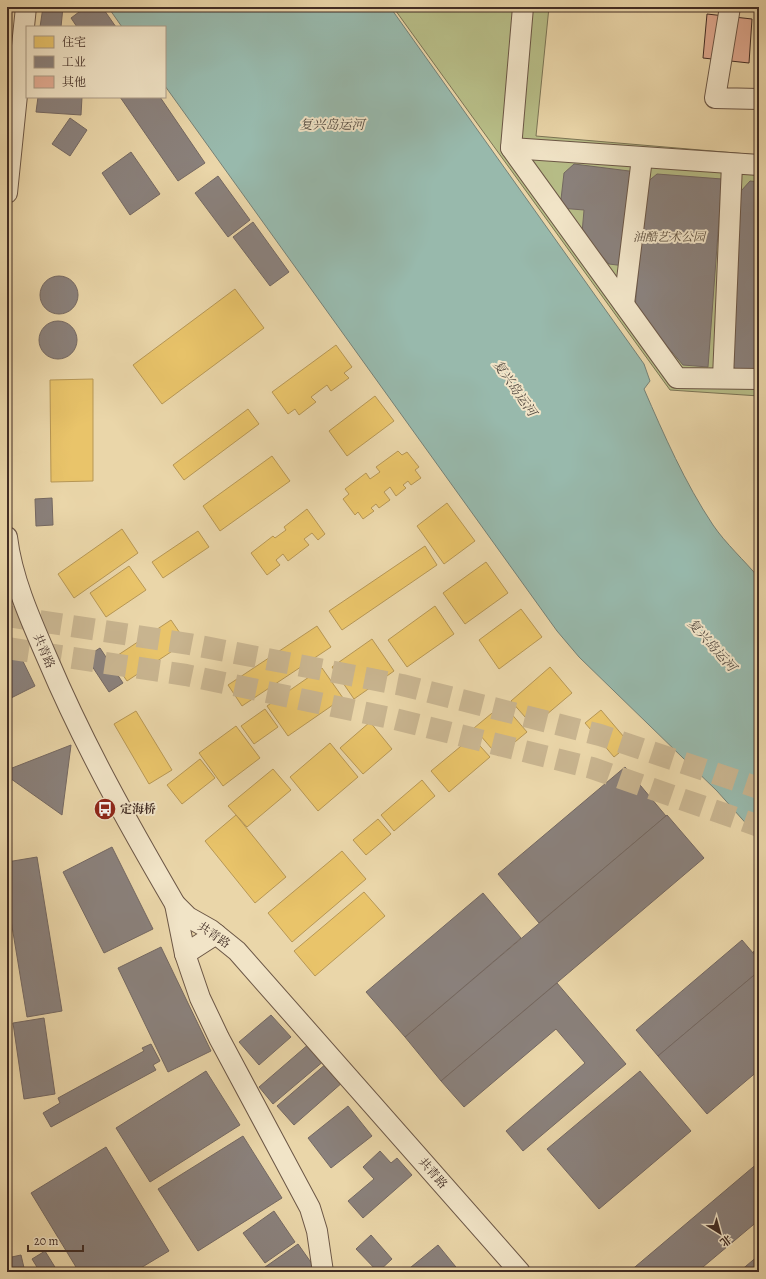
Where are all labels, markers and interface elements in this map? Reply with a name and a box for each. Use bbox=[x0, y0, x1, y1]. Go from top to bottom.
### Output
legend bbox=[26, 26, 166, 98]
text: 住宅 bbox=[62, 34, 86, 50]
text: 工业 bbox=[62, 54, 86, 70]
text: 其他 bbox=[62, 74, 86, 90]
water label: 复兴岛运河 bbox=[299, 116, 366, 133]
park label: 油酷艺术公园 bbox=[633, 229, 707, 245]
water label: 复兴岛运河 bbox=[489, 356, 542, 421]
water label: 复兴岛运河 bbox=[684, 615, 741, 676]
street label: 共青路 bbox=[30, 631, 58, 671]
bus stop icon: 定海桥 bbox=[92, 796, 118, 822]
place label: 定海桥 bbox=[120, 801, 156, 817]
street label: 共青路 bbox=[195, 918, 233, 952]
street label: 共青路 bbox=[415, 1154, 451, 1192]
north arrow bbox=[700, 1213, 740, 1253]
scale bar bbox=[28, 1227, 83, 1253]
text: 北 bbox=[717, 1231, 735, 1250]
text: 20 m bbox=[34, 1233, 58, 1249]

